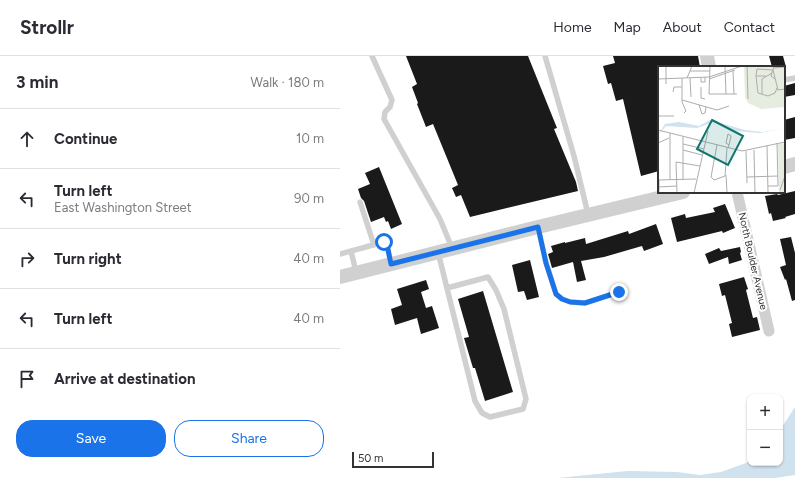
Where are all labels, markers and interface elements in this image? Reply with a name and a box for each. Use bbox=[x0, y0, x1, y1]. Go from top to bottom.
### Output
text: Strollr bbox=[20, 16, 74, 39]
text: Home bbox=[553, 19, 592, 36]
text: Map bbox=[614, 19, 641, 36]
text: About bbox=[663, 19, 702, 36]
text: Contact bbox=[724, 19, 775, 36]
inset map bbox=[658, 66, 785, 193]
text: 3 min bbox=[16, 72, 58, 92]
text: Walk · 180 m bbox=[251, 75, 324, 90]
icon: ahead bbox=[16, 128, 38, 150]
text: Continue bbox=[54, 130, 117, 148]
text: 10 m bbox=[296, 131, 324, 146]
text: Turn left bbox=[54, 182, 112, 200]
icon: left bbox=[16, 188, 38, 210]
text: 90 m bbox=[294, 191, 324, 206]
text: East Washington Street bbox=[54, 200, 192, 215]
street label: North Boulder Avenue bbox=[735, 211, 771, 311]
route start bbox=[375, 233, 393, 251]
icon: right bbox=[16, 248, 38, 270]
text: Turn right bbox=[54, 250, 122, 268]
text: 40 m bbox=[293, 251, 324, 266]
route end bbox=[610, 283, 628, 301]
icon: left bbox=[16, 308, 38, 330]
text: Turn left bbox=[54, 310, 112, 328]
text: 40 m bbox=[293, 311, 324, 326]
icon: arrive bbox=[16, 368, 38, 390]
text: Arrive at destination bbox=[54, 370, 195, 388]
map controls bbox=[747, 394, 783, 466]
button: + bbox=[747, 394, 783, 430]
button: Save bbox=[16, 420, 166, 457]
button: Share bbox=[174, 420, 324, 457]
button: − bbox=[747, 430, 783, 466]
scale bar bbox=[352, 450, 434, 469]
text: 50 m bbox=[358, 452, 383, 465]

